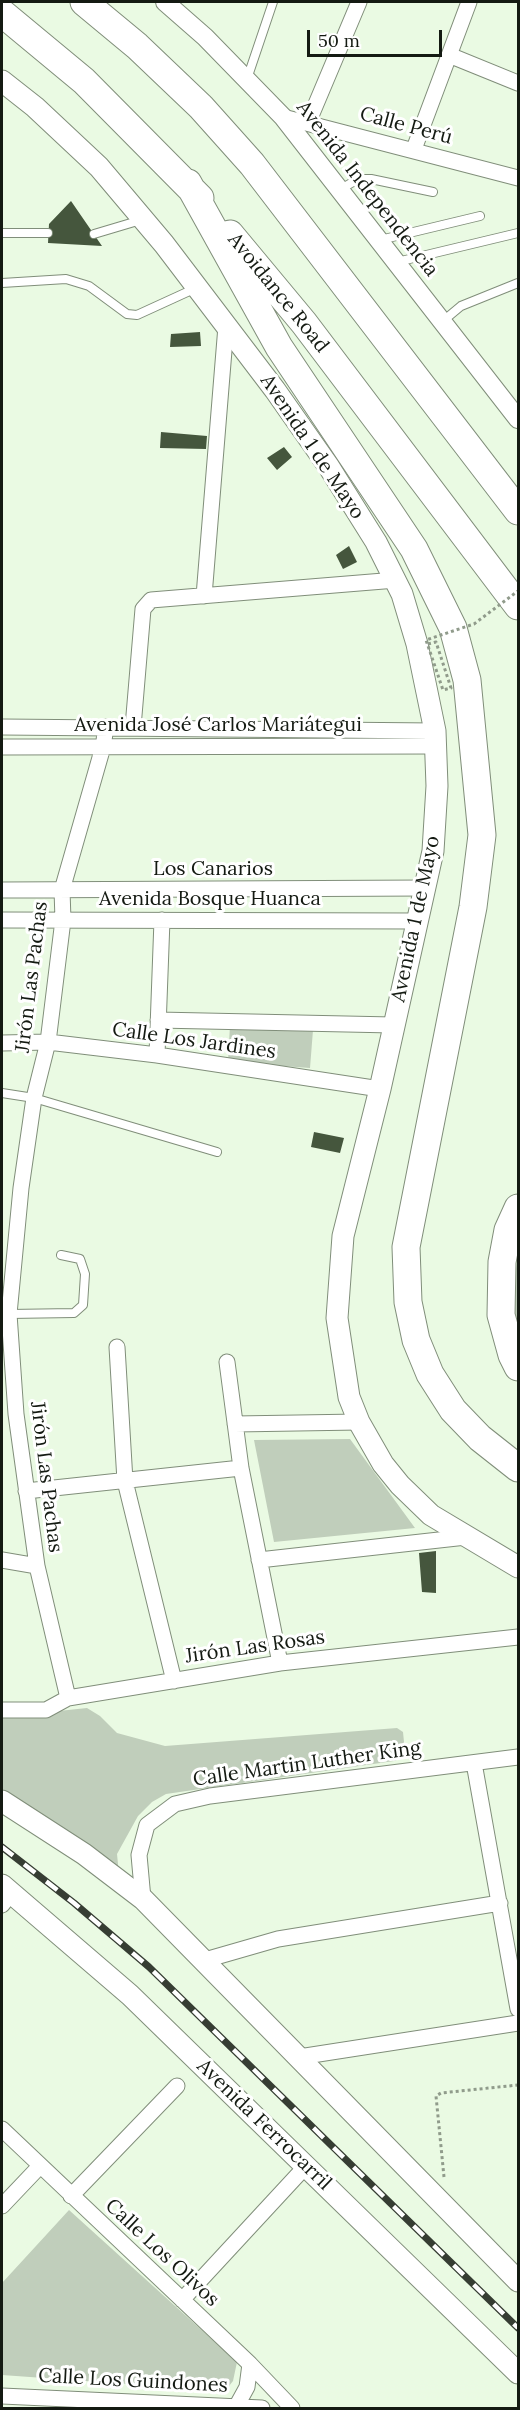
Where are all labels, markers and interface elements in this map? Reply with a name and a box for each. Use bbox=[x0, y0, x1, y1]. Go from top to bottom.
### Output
scale bar bbox=[310, 18, 445, 56]
text: 50 m bbox=[318, 29, 360, 52]
street label: Avenida Independencia bbox=[291, 96, 443, 282]
street label: Calle Perú bbox=[357, 102, 455, 150]
street label: Avoidance Road bbox=[222, 228, 334, 358]
street label: Avenida 1 de Mayo bbox=[255, 370, 369, 524]
street label: Avenida José Carlos Mariátegui bbox=[74, 713, 362, 737]
street label: Avenida 1 de Mayo bbox=[387, 834, 445, 1004]
street label: Los Canarios bbox=[153, 857, 273, 881]
street label: Avenida Bosque Huanca bbox=[99, 887, 321, 911]
street label: Jirón Las Pachas bbox=[11, 900, 53, 1054]
street label: Calle Los Jardines bbox=[111, 1018, 277, 1064]
street label: Jirón Las Pachas bbox=[25, 1400, 67, 1554]
street label: Jirón Las Rosas bbox=[184, 1625, 326, 1669]
street label: Calle Martin Luther King bbox=[191, 1736, 423, 1792]
street label: Avenida Ferrocarril bbox=[192, 2055, 336, 2195]
street label: Calle Los Olivos bbox=[100, 2194, 224, 2312]
street label: Calle Los Guindones bbox=[38, 2364, 228, 2398]

